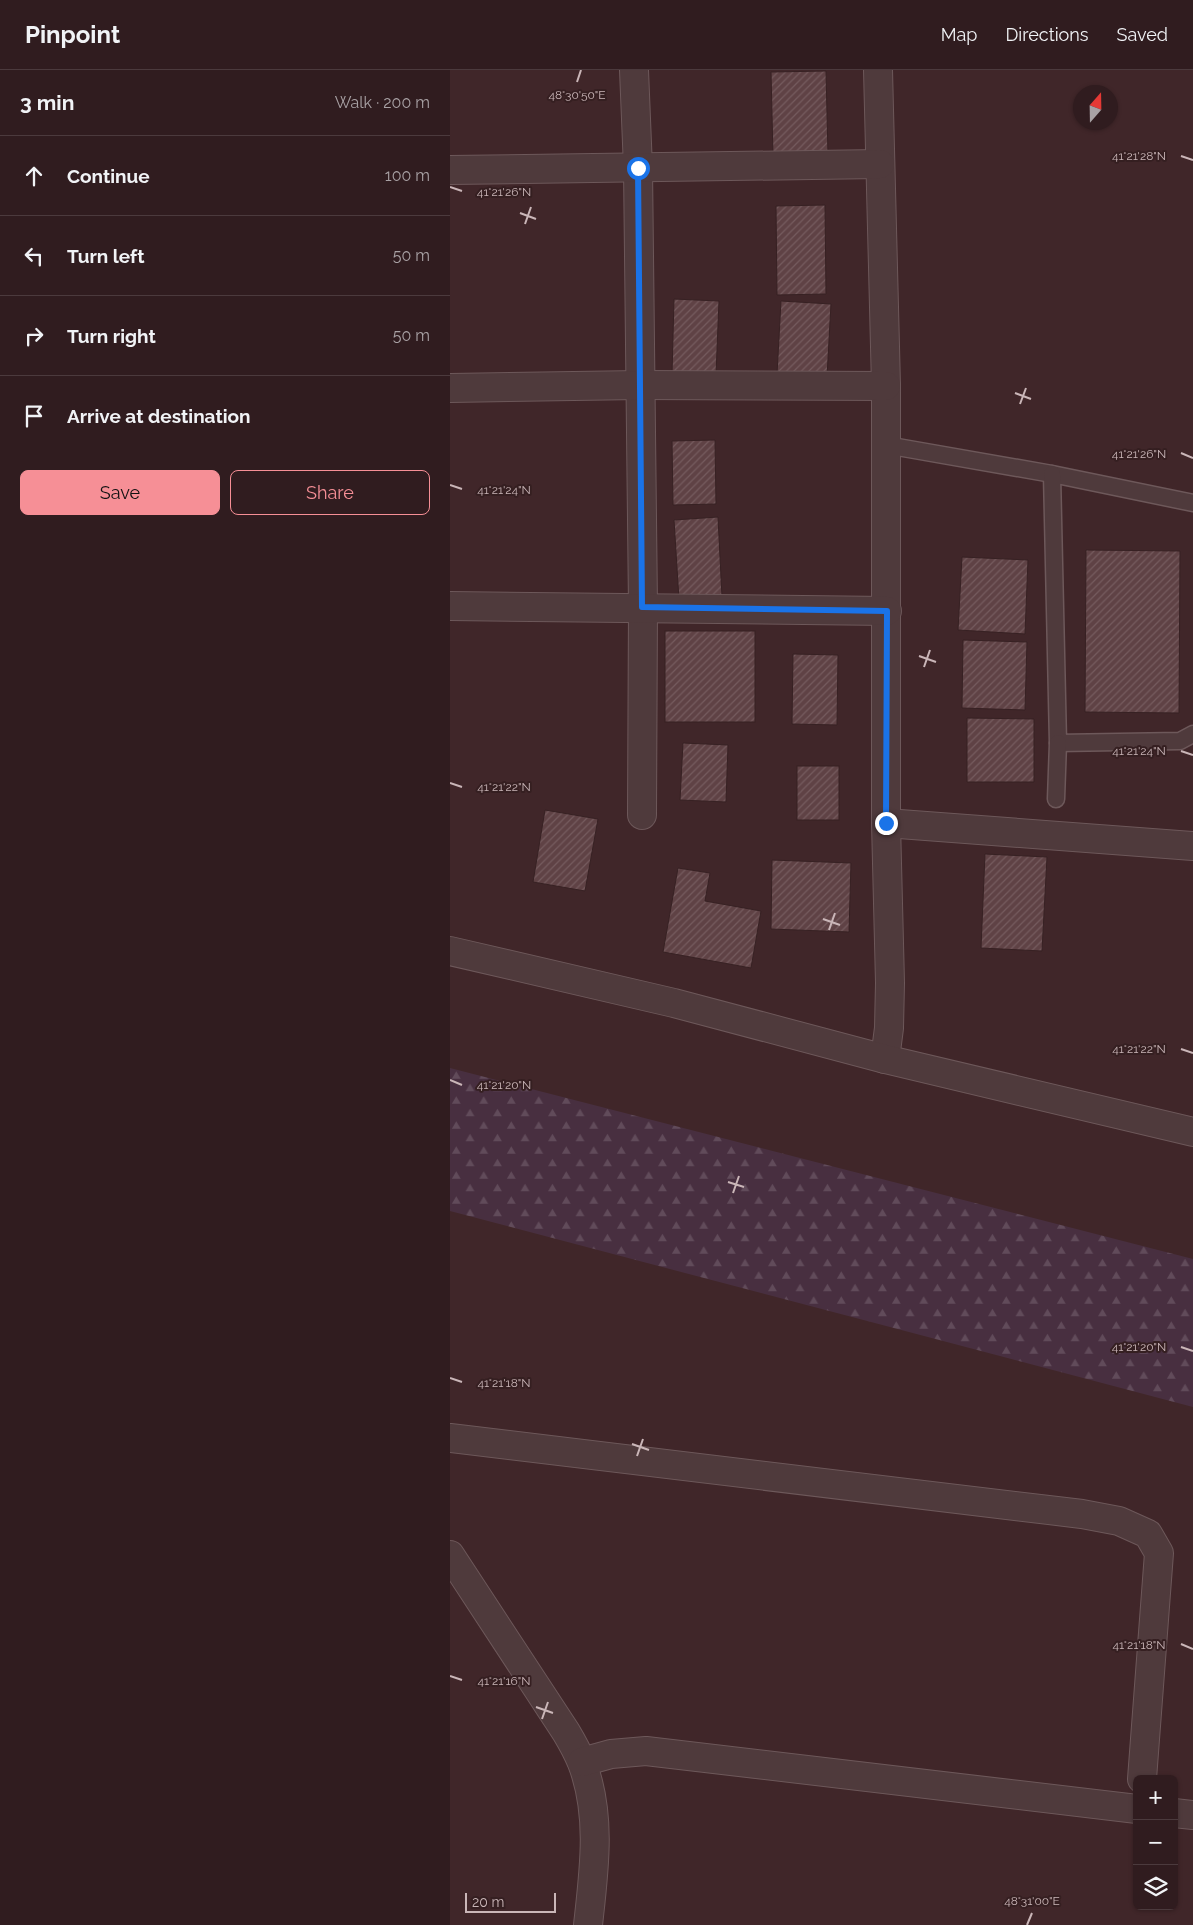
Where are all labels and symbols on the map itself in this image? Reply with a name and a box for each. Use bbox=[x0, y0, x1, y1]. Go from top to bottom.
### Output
north arrow bbox=[1073, 85, 1118, 130]
text: 48°30'50"E bbox=[548, 88, 606, 102]
text: 41°21'28"N bbox=[1112, 149, 1166, 163]
route start bbox=[627, 157, 650, 180]
text: 41°21'26"N bbox=[477, 185, 531, 199]
text: 41°21'26"N bbox=[1112, 447, 1166, 461]
text: 41°21'24"N bbox=[477, 483, 531, 497]
text: 41°21'24"N bbox=[1112, 744, 1166, 758]
text: 41°21'22"N bbox=[477, 780, 531, 794]
route end bbox=[875, 812, 898, 835]
text: 41°21'22"N bbox=[1112, 1042, 1166, 1056]
text: 41°21'20"N bbox=[477, 1078, 531, 1092]
text: 41°21'20"N bbox=[1112, 1340, 1166, 1354]
text: 41°21'18"N bbox=[477, 1376, 531, 1390]
text: 41°21'18"N bbox=[1112, 1638, 1166, 1652]
text: 41°21'16"N bbox=[477, 1674, 531, 1688]
scale bar bbox=[465, 1890, 556, 1913]
text: 48°31'00"E bbox=[1004, 1894, 1060, 1908]

